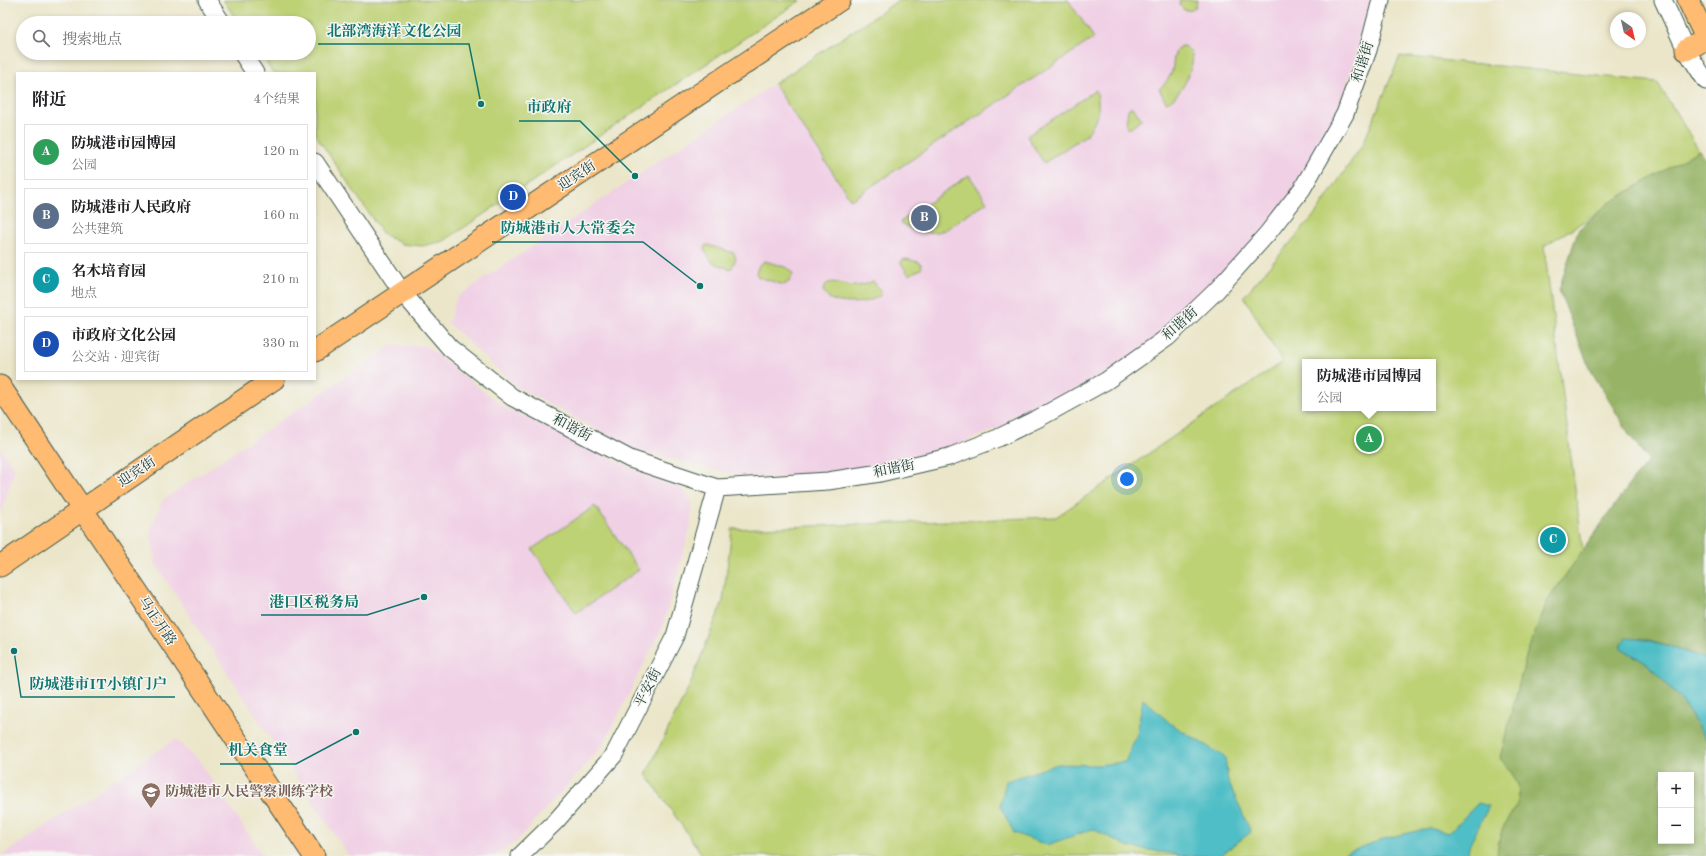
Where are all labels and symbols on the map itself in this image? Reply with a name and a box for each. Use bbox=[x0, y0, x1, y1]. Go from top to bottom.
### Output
north arrow bbox=[1610, 12, 1646, 48]
callout: 北部湾海洋文化公园 bbox=[318, 17, 469, 44]
text: 北部湾海洋文化公园 bbox=[326, 22, 462, 40]
street label: 和谐街 bbox=[1349, 40, 1376, 84]
callout: 市政府 bbox=[519, 94, 580, 121]
text: 市政府 bbox=[526, 98, 572, 116]
street label: 迎宾街 bbox=[555, 158, 598, 194]
pin: D bbox=[500, 182, 526, 212]
pin: B bbox=[911, 203, 937, 233]
callout: 防城港市人大常委会 bbox=[492, 215, 643, 242]
text: 防城港市人大常委会 bbox=[500, 219, 636, 237]
street label: 和谐街 bbox=[1159, 304, 1200, 343]
street label: 和谐街 bbox=[550, 411, 594, 444]
pin: A bbox=[1356, 424, 1382, 454]
street label: 迎宾街 bbox=[115, 454, 158, 490]
street label: 和谐街 bbox=[872, 457, 916, 480]
your location bbox=[1117, 469, 1137, 489]
pin: C bbox=[1540, 525, 1566, 555]
callout: 港口区税务局 bbox=[261, 588, 367, 615]
street label: 马正开路 bbox=[136, 593, 179, 648]
text: 港口区税务局 bbox=[269, 594, 359, 611]
street label: 平安街 bbox=[631, 666, 664, 710]
callout: 防城港市IT小镇门户 bbox=[21, 670, 175, 697]
text: 防城港市IT小镇门户 bbox=[29, 675, 167, 693]
callout: 机关食堂 bbox=[220, 737, 296, 764]
text: 机关食堂 bbox=[228, 742, 288, 759]
school or university icon: 防城港市人民警察训练学校 bbox=[140, 781, 162, 809]
place label: 防城港市人民警察训练学校 bbox=[165, 783, 333, 799]

